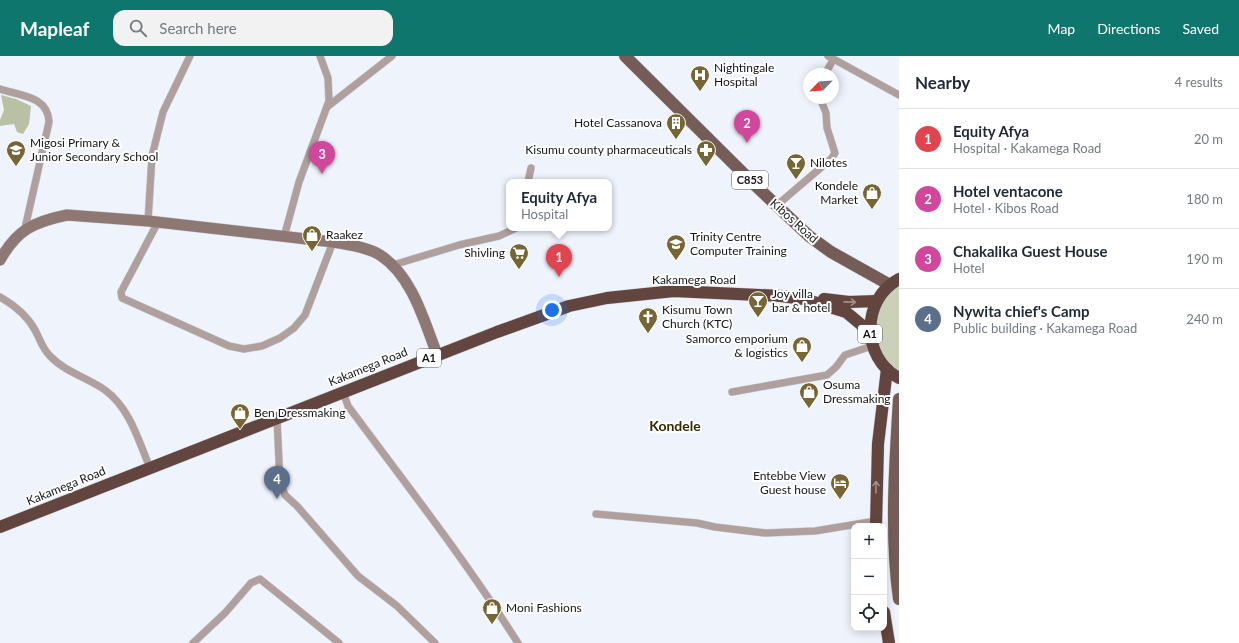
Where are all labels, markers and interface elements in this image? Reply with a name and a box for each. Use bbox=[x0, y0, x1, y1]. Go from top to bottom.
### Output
search box bbox=[113, 10, 393, 46]
text: Mapleaf bbox=[20, 17, 89, 40]
icon: search bbox=[127, 17, 149, 39]
text: Search here bbox=[159, 19, 237, 37]
text: Map bbox=[1048, 20, 1075, 37]
text: Directions bbox=[1097, 20, 1160, 37]
text: Saved bbox=[1182, 20, 1219, 37]
place label: Nightingale Hospital bbox=[714, 60, 774, 89]
hospital icon: Nightingale Hospital bbox=[689, 64, 711, 92]
north arrow bbox=[803, 68, 839, 104]
text: Nearby bbox=[915, 72, 970, 93]
text: 4 results bbox=[1175, 74, 1223, 90]
pin: 2 bbox=[734, 110, 760, 143]
building icon: Hotel Cassanova bbox=[665, 112, 687, 140]
place label: Hotel Cassanova bbox=[574, 115, 662, 130]
text: Equity Afya bbox=[953, 122, 1029, 140]
text: 1 bbox=[924, 131, 932, 147]
text: 20 m bbox=[1194, 131, 1223, 147]
place label: Migosi Primary & Junior Secondary School bbox=[30, 135, 158, 164]
school or university icon: Migosi Primary & Junior Secondary School bbox=[5, 139, 27, 167]
pharmacy icon: Kisumu county pharmaceuticals bbox=[695, 139, 717, 167]
text: Hospital · Kakamega Road bbox=[953, 140, 1101, 156]
pin: 3 bbox=[309, 141, 335, 174]
place label: Kisumu county pharmaceuticals bbox=[525, 142, 692, 157]
bar icon: Nilotes bbox=[785, 152, 807, 180]
place label: Nilotes bbox=[810, 155, 847, 170]
road number: C853 bbox=[732, 171, 768, 189]
place label: Kondele Market bbox=[815, 178, 859, 207]
popup bbox=[506, 179, 612, 231]
shop icon: Kondele Market bbox=[861, 182, 883, 210]
text: Hotel ventacone bbox=[953, 182, 1063, 200]
text: Equity Afya bbox=[521, 188, 597, 206]
text: 2 bbox=[924, 191, 932, 207]
text: 180 m bbox=[1186, 191, 1223, 207]
street label: Kibos Road bbox=[767, 195, 821, 246]
text: Hotel · Kibos Road bbox=[953, 200, 1059, 216]
text: Hospital bbox=[521, 206, 568, 222]
shop icon: Raakez bbox=[301, 224, 323, 252]
place label: Raakez bbox=[326, 227, 363, 242]
place label: Trinity Centre Computer Training bbox=[690, 229, 787, 258]
school or university icon: Trinity Centre Computer Training bbox=[665, 233, 687, 261]
supermarket icon: Shivling bbox=[508, 242, 530, 270]
text: Chakalika Guest House bbox=[953, 242, 1108, 260]
pin: 1 bbox=[546, 244, 572, 277]
place label: Shivling bbox=[464, 245, 505, 260]
text: 3 bbox=[924, 251, 932, 267]
text: 190 m bbox=[1186, 251, 1223, 267]
text: Hotel bbox=[953, 260, 985, 276]
street label: Kakamega Road bbox=[652, 272, 736, 287]
place label: Joy villa bar & hotel bbox=[772, 286, 830, 315]
bar icon: Joy villa bar & hotel bbox=[747, 290, 769, 318]
one-way arrow bbox=[843, 298, 856, 306]
your location bbox=[542, 300, 562, 320]
place label: Kisumu Town Church (KTC) bbox=[662, 302, 732, 331]
text: Nywita chief's Camp bbox=[953, 302, 1090, 320]
church icon: Kisumu Town Church (KTC) bbox=[637, 306, 659, 334]
text: 4 bbox=[924, 311, 932, 327]
text: 240 m bbox=[1186, 311, 1223, 327]
text: Public building · Kakamega Road bbox=[953, 320, 1137, 336]
road number: A1 bbox=[858, 325, 882, 343]
place label: Samorco emporium & logistics bbox=[686, 331, 788, 360]
shop icon: Samorco emporium & logistics bbox=[791, 335, 813, 363]
street label: Kakamega Road bbox=[326, 344, 410, 389]
road number: A1 bbox=[417, 349, 441, 367]
place label: Osuma Dressmaking bbox=[823, 377, 891, 406]
shop icon: Osuma Dressmaking bbox=[798, 381, 820, 409]
shop icon: Ben Dressmaking bbox=[229, 402, 251, 430]
place label: Ben Dressmaking bbox=[254, 405, 345, 420]
district label: Kondele bbox=[649, 417, 701, 434]
street label: Kakamega Road bbox=[24, 463, 108, 508]
pin: 4 bbox=[264, 466, 290, 499]
place label: Entebbe View Guest house bbox=[753, 468, 827, 497]
hotel icon: Entebbe View Guest house bbox=[829, 472, 851, 500]
one-way arrow bbox=[872, 481, 880, 494]
map controls bbox=[851, 523, 887, 631]
button: + bbox=[851, 523, 887, 559]
button: − bbox=[851, 559, 887, 595]
button: locate bbox=[851, 595, 887, 631]
shop icon: Moni Fashions bbox=[481, 597, 503, 625]
place label: Moni Fashions bbox=[506, 600, 582, 615]

